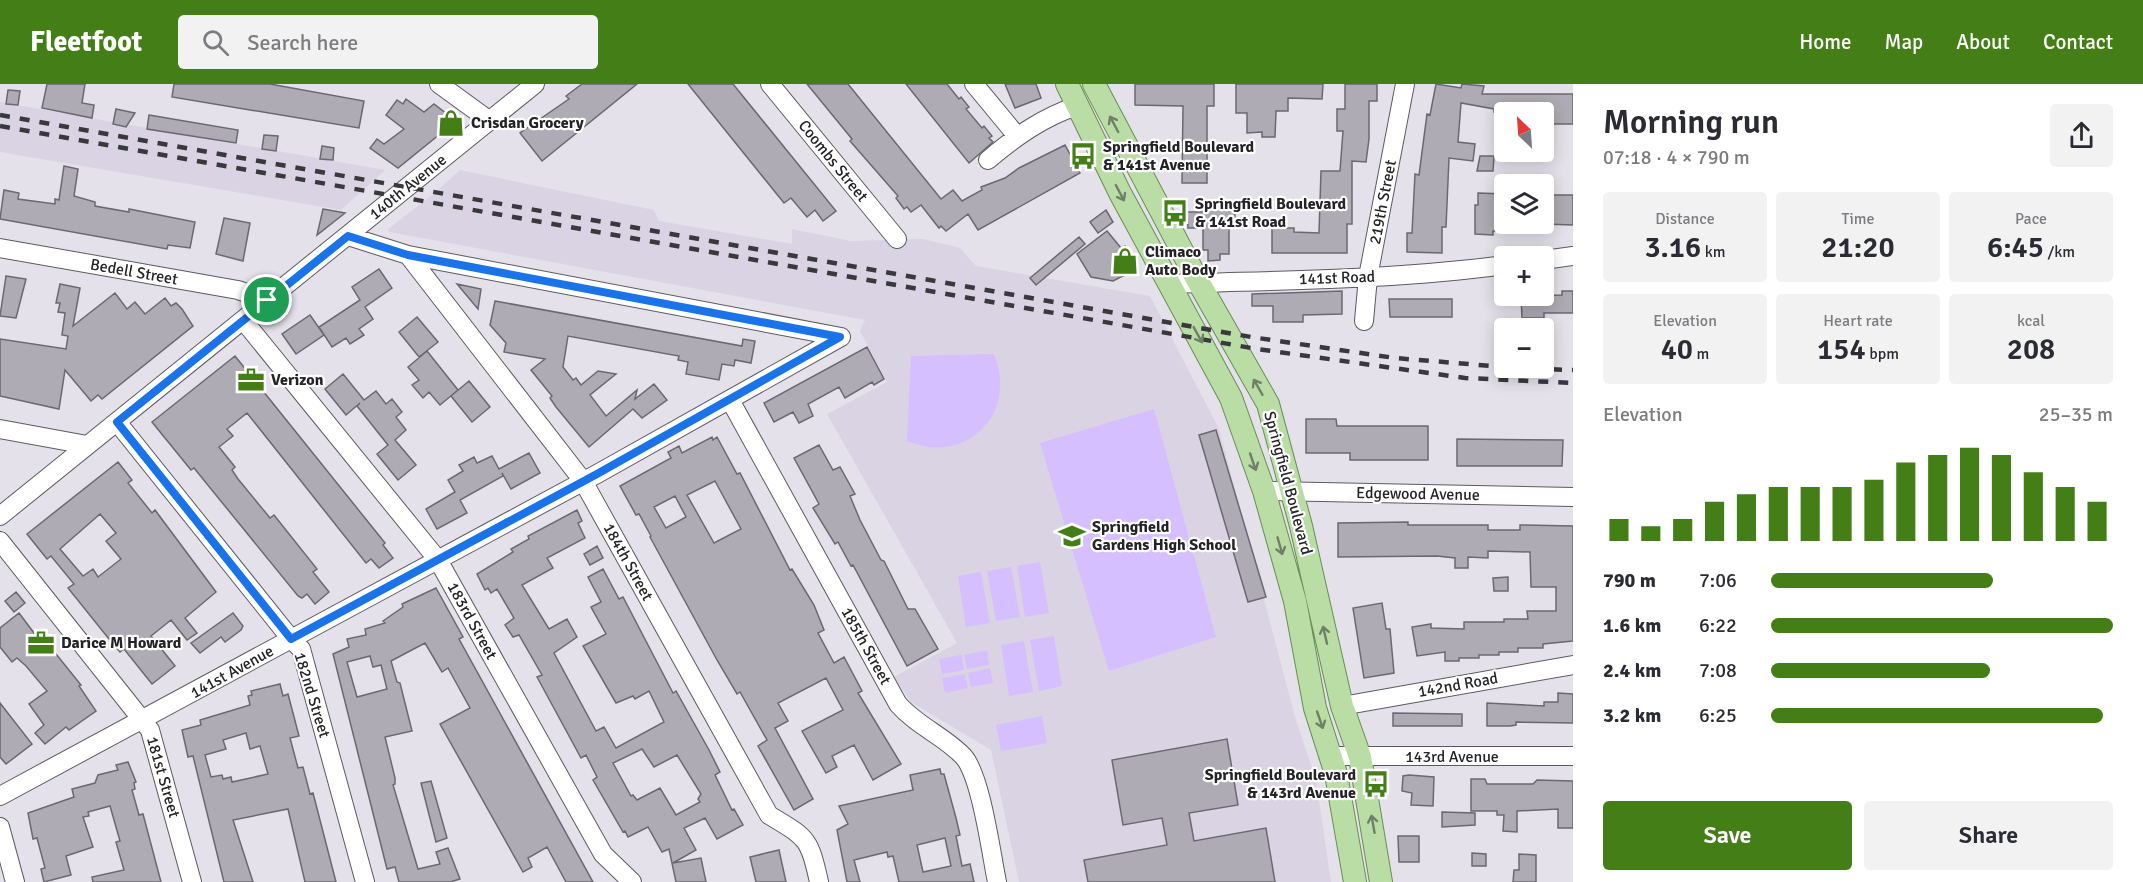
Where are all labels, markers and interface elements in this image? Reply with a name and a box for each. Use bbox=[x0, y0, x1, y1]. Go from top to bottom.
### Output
search box bbox=[178, 15, 598, 69]
text: Fleetfoot bbox=[30, 25, 142, 59]
icon: search bbox=[199, 26, 232, 59]
text: Search here bbox=[247, 29, 358, 56]
text: Home bbox=[1799, 29, 1852, 55]
text: Map bbox=[1885, 29, 1923, 55]
text: About bbox=[1956, 29, 2010, 55]
text: Contact bbox=[2043, 29, 2113, 55]
north arrow bbox=[1494, 102, 1554, 162]
map controls bbox=[1494, 102, 1554, 378]
text: Morning run bbox=[1603, 102, 1779, 143]
button: share bbox=[2050, 104, 2113, 167]
shop icon: Crisdan Grocery bbox=[436, 108, 466, 138]
place label: Crisdan Grocery bbox=[471, 113, 584, 133]
street label: Coombs Street bbox=[794, 116, 872, 206]
one-way arrow bbox=[1108, 116, 1120, 133]
place label: Springfield Boulevard & 141st Avenue bbox=[1103, 137, 1255, 175]
bus stop icon: Springfield Boulevard & 141st Avenue bbox=[1068, 141, 1098, 171]
text: 07:18 · 4 × 790 m bbox=[1603, 145, 1750, 170]
street label: 140th Avenue bbox=[365, 150, 451, 224]
street label: 219th Street bbox=[1365, 158, 1401, 246]
button: layers bbox=[1494, 174, 1554, 234]
one-way arrow bbox=[1115, 184, 1126, 202]
place label: Springfield Boulevard & 141st Road bbox=[1195, 194, 1347, 232]
bus stop icon: Springfield Boulevard & 141st Road bbox=[1160, 198, 1190, 228]
text: Distance bbox=[1655, 209, 1715, 229]
text: Time bbox=[1842, 209, 1874, 229]
text: Pace bbox=[2015, 209, 2047, 229]
text: 3.16 bbox=[1644, 229, 1701, 266]
text: 21:20 bbox=[1821, 229, 1895, 266]
text: 6:45 bbox=[1987, 229, 2044, 266]
place label: Climaco Auto Body bbox=[1145, 242, 1216, 280]
text: km bbox=[1701, 242, 1726, 262]
text: /km bbox=[2044, 242, 2075, 262]
shop icon: Climaco Auto Body bbox=[1110, 246, 1140, 276]
button: + bbox=[1494, 246, 1554, 306]
street label: Bedell Street bbox=[89, 254, 180, 290]
street label: 141st Road bbox=[1299, 267, 1375, 289]
pin bbox=[241, 274, 292, 325]
icon: arrive bbox=[250, 283, 283, 316]
text: Elevation bbox=[1653, 311, 1717, 331]
text: Heart rate bbox=[1823, 311, 1893, 331]
text: kcal bbox=[2017, 311, 2045, 331]
button: − bbox=[1494, 318, 1554, 378]
one-way arrow bbox=[1192, 326, 1204, 343]
text: 40 bbox=[1661, 331, 1693, 368]
text: 154 bbox=[1817, 331, 1866, 368]
text: 208 bbox=[2007, 331, 2055, 368]
text: m bbox=[1693, 344, 1709, 364]
text: bpm bbox=[1866, 344, 1899, 364]
office icon: Verizon bbox=[236, 365, 266, 395]
place label: Verizon bbox=[271, 370, 324, 390]
one-way arrow bbox=[1252, 379, 1264, 396]
text: Elevation bbox=[1603, 402, 1683, 427]
text: 25–35 m bbox=[2039, 402, 2113, 427]
street label: Springfield Boulevard bbox=[1259, 409, 1317, 557]
one-way arrow bbox=[1249, 452, 1260, 471]
street label: Edgewood Avenue bbox=[1356, 483, 1480, 505]
place label: Springfield Gardens High School bbox=[1092, 517, 1236, 555]
street label: 184th Street bbox=[599, 520, 658, 605]
school or university icon: Springfield Gardens High School bbox=[1057, 521, 1087, 551]
one-way arrow bbox=[1274, 536, 1286, 555]
text: 790 m bbox=[1603, 568, 1656, 593]
text: 7:06 bbox=[1699, 568, 1737, 593]
street label: 183rd Street bbox=[443, 579, 502, 664]
street label: 185th Street bbox=[837, 604, 896, 689]
text: 1.6 km bbox=[1603, 613, 1661, 638]
text: 6:22 bbox=[1699, 613, 1737, 638]
one-way arrow bbox=[1319, 626, 1331, 645]
office icon: Darice M Howard bbox=[26, 628, 56, 658]
place label: Darice M Howard bbox=[61, 633, 182, 653]
street label: 141st Avenue bbox=[187, 641, 277, 703]
street label: 182nd Street bbox=[290, 650, 335, 741]
text: 2.4 km bbox=[1603, 658, 1661, 683]
text: 7:08 bbox=[1699, 658, 1737, 683]
street label: 142nd Road bbox=[1416, 668, 1500, 702]
text: 3.2 km bbox=[1603, 703, 1661, 728]
text: 6:25 bbox=[1699, 703, 1737, 728]
one-way arrow bbox=[1315, 710, 1326, 729]
street label: 181st Street bbox=[142, 734, 184, 820]
street label: 143rd Avenue bbox=[1405, 747, 1499, 767]
place label: Springfield Boulevard & 143rd Avenue bbox=[1205, 765, 1356, 803]
bus stop icon: Springfield Boulevard & 143rd Avenue bbox=[1361, 769, 1391, 799]
button: Save bbox=[1603, 801, 1852, 870]
button: Share bbox=[1864, 801, 2113, 870]
one-way arrow bbox=[1367, 815, 1378, 834]

